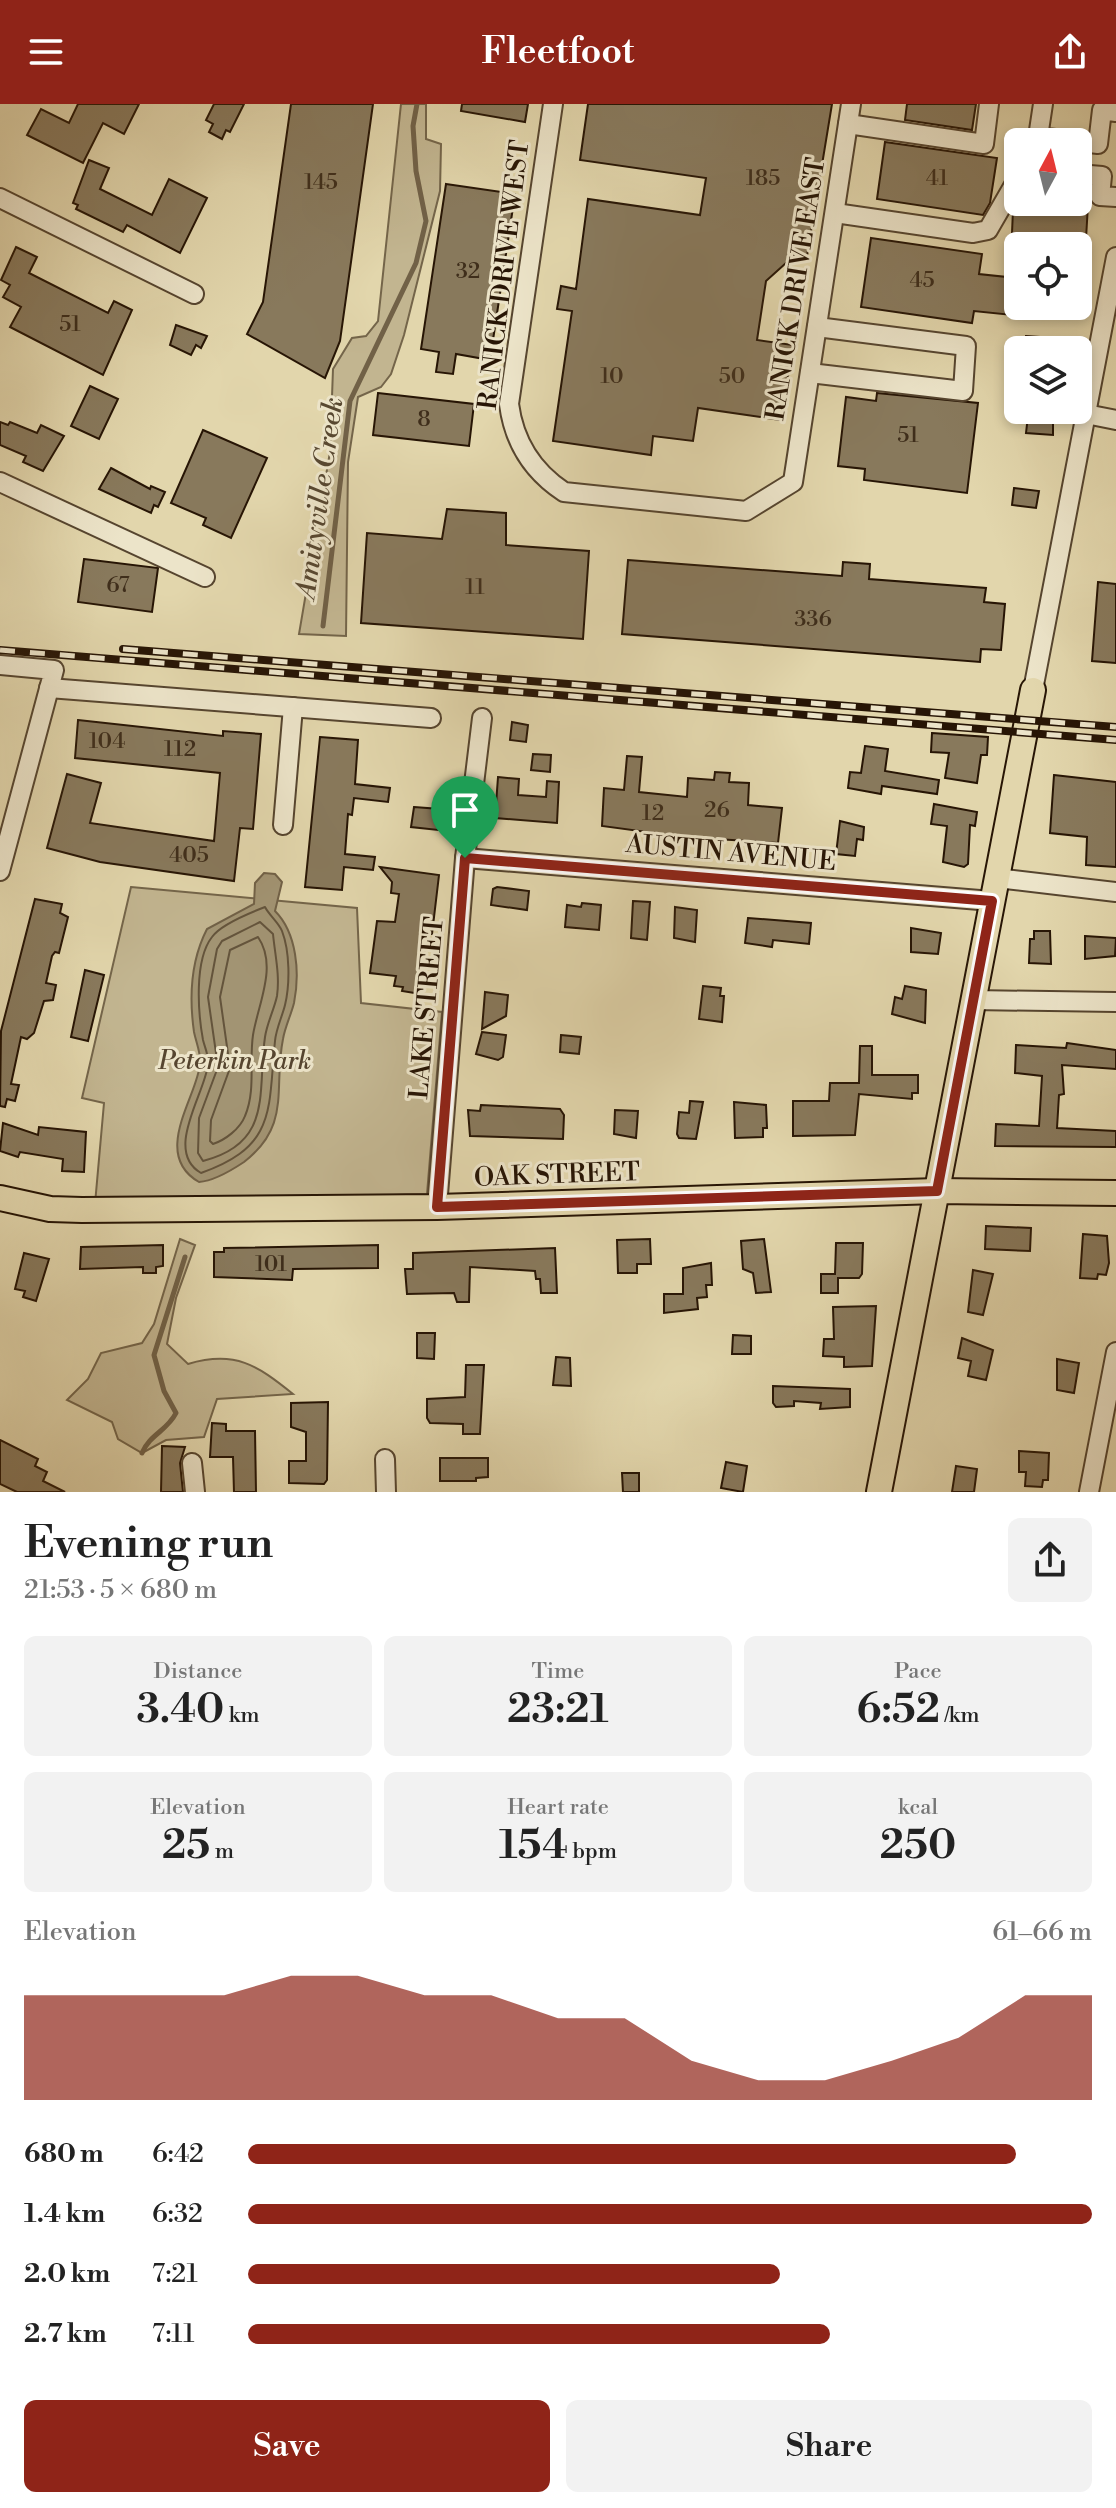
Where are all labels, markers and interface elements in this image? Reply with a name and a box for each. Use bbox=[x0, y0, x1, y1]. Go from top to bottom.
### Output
icon: menu bbox=[24, 30, 68, 74]
text: Fleetfoot bbox=[481, 30, 635, 75]
icon: share bbox=[1048, 30, 1092, 74]
north arrow bbox=[1004, 128, 1092, 216]
map controls bbox=[1004, 128, 1092, 424]
street label: RANICK DRIVE WEST bbox=[472, 138, 536, 412]
street label: RANICK DRIVE EAST bbox=[759, 155, 833, 423]
house number: 185 bbox=[746, 165, 780, 192]
house number: 41 bbox=[926, 165, 949, 192]
house number: 145 bbox=[304, 169, 338, 196]
button: locate bbox=[1004, 232, 1092, 320]
house number: 32 bbox=[456, 258, 480, 285]
house number: 45 bbox=[909, 267, 935, 294]
house number: 51 bbox=[59, 311, 81, 338]
button: layers bbox=[1004, 336, 1092, 424]
house number: 10 bbox=[600, 363, 624, 390]
house number: 50 bbox=[719, 363, 745, 390]
water label: Amityville Creek bbox=[288, 395, 351, 604]
house number: 8 bbox=[417, 406, 431, 433]
house number: 51 bbox=[897, 422, 919, 449]
house number: 67 bbox=[106, 572, 130, 599]
house number: 11 bbox=[465, 574, 485, 601]
house number: 336 bbox=[794, 606, 832, 633]
house number: 104 bbox=[89, 728, 125, 755]
house number: 112 bbox=[164, 736, 196, 763]
pin bbox=[431, 776, 499, 858]
icon: arrive bbox=[443, 788, 487, 832]
house number: 26 bbox=[704, 797, 730, 824]
house number: 12 bbox=[642, 800, 664, 827]
street label: AUSTIN AVENUE bbox=[624, 828, 837, 878]
house number: 405 bbox=[169, 842, 209, 869]
street label: LAKE STREET bbox=[403, 915, 451, 1101]
park label: Peterkin Park bbox=[158, 1045, 311, 1077]
street label: OAK STREET bbox=[473, 1156, 641, 1194]
house number: 101 bbox=[255, 1251, 288, 1278]
text: Evening run bbox=[24, 1516, 273, 1571]
button: share bbox=[1008, 1518, 1092, 1602]
text: 21:53 · 5 × 680 m bbox=[24, 1574, 217, 1606]
text: Distance bbox=[154, 1658, 242, 1685]
text: Time bbox=[532, 1658, 584, 1685]
text: Pace bbox=[894, 1658, 942, 1685]
text: 3.40 bbox=[136, 1685, 224, 1735]
text: 23:21 bbox=[507, 1685, 609, 1735]
text: 6:52 bbox=[857, 1685, 940, 1735]
text: km bbox=[224, 1702, 260, 1729]
text: /km bbox=[940, 1702, 979, 1729]
text: Elevation bbox=[150, 1794, 246, 1821]
text: Heart rate bbox=[507, 1794, 609, 1821]
text: kcal bbox=[898, 1794, 938, 1821]
text: 25 bbox=[162, 1821, 210, 1871]
text: 154 bbox=[499, 1821, 568, 1871]
text: 250 bbox=[880, 1821, 956, 1871]
text: m bbox=[210, 1838, 234, 1865]
text: bpm bbox=[568, 1838, 617, 1865]
text: Elevation bbox=[24, 1916, 137, 1948]
text: 61–66 m bbox=[992, 1916, 1092, 1948]
text: 680 m bbox=[24, 2138, 104, 2170]
text: 6:42 bbox=[152, 2138, 204, 2170]
text: 1.4 km bbox=[24, 2198, 105, 2230]
text: 6:32 bbox=[152, 2198, 203, 2230]
text: 2.0 km bbox=[24, 2258, 110, 2290]
text: 7:21 bbox=[152, 2258, 198, 2290]
text: 2.7 km bbox=[24, 2318, 107, 2350]
text: 7:11 bbox=[152, 2318, 195, 2350]
button: Save bbox=[24, 2400, 550, 2492]
button: Share bbox=[566, 2400, 1092, 2492]

